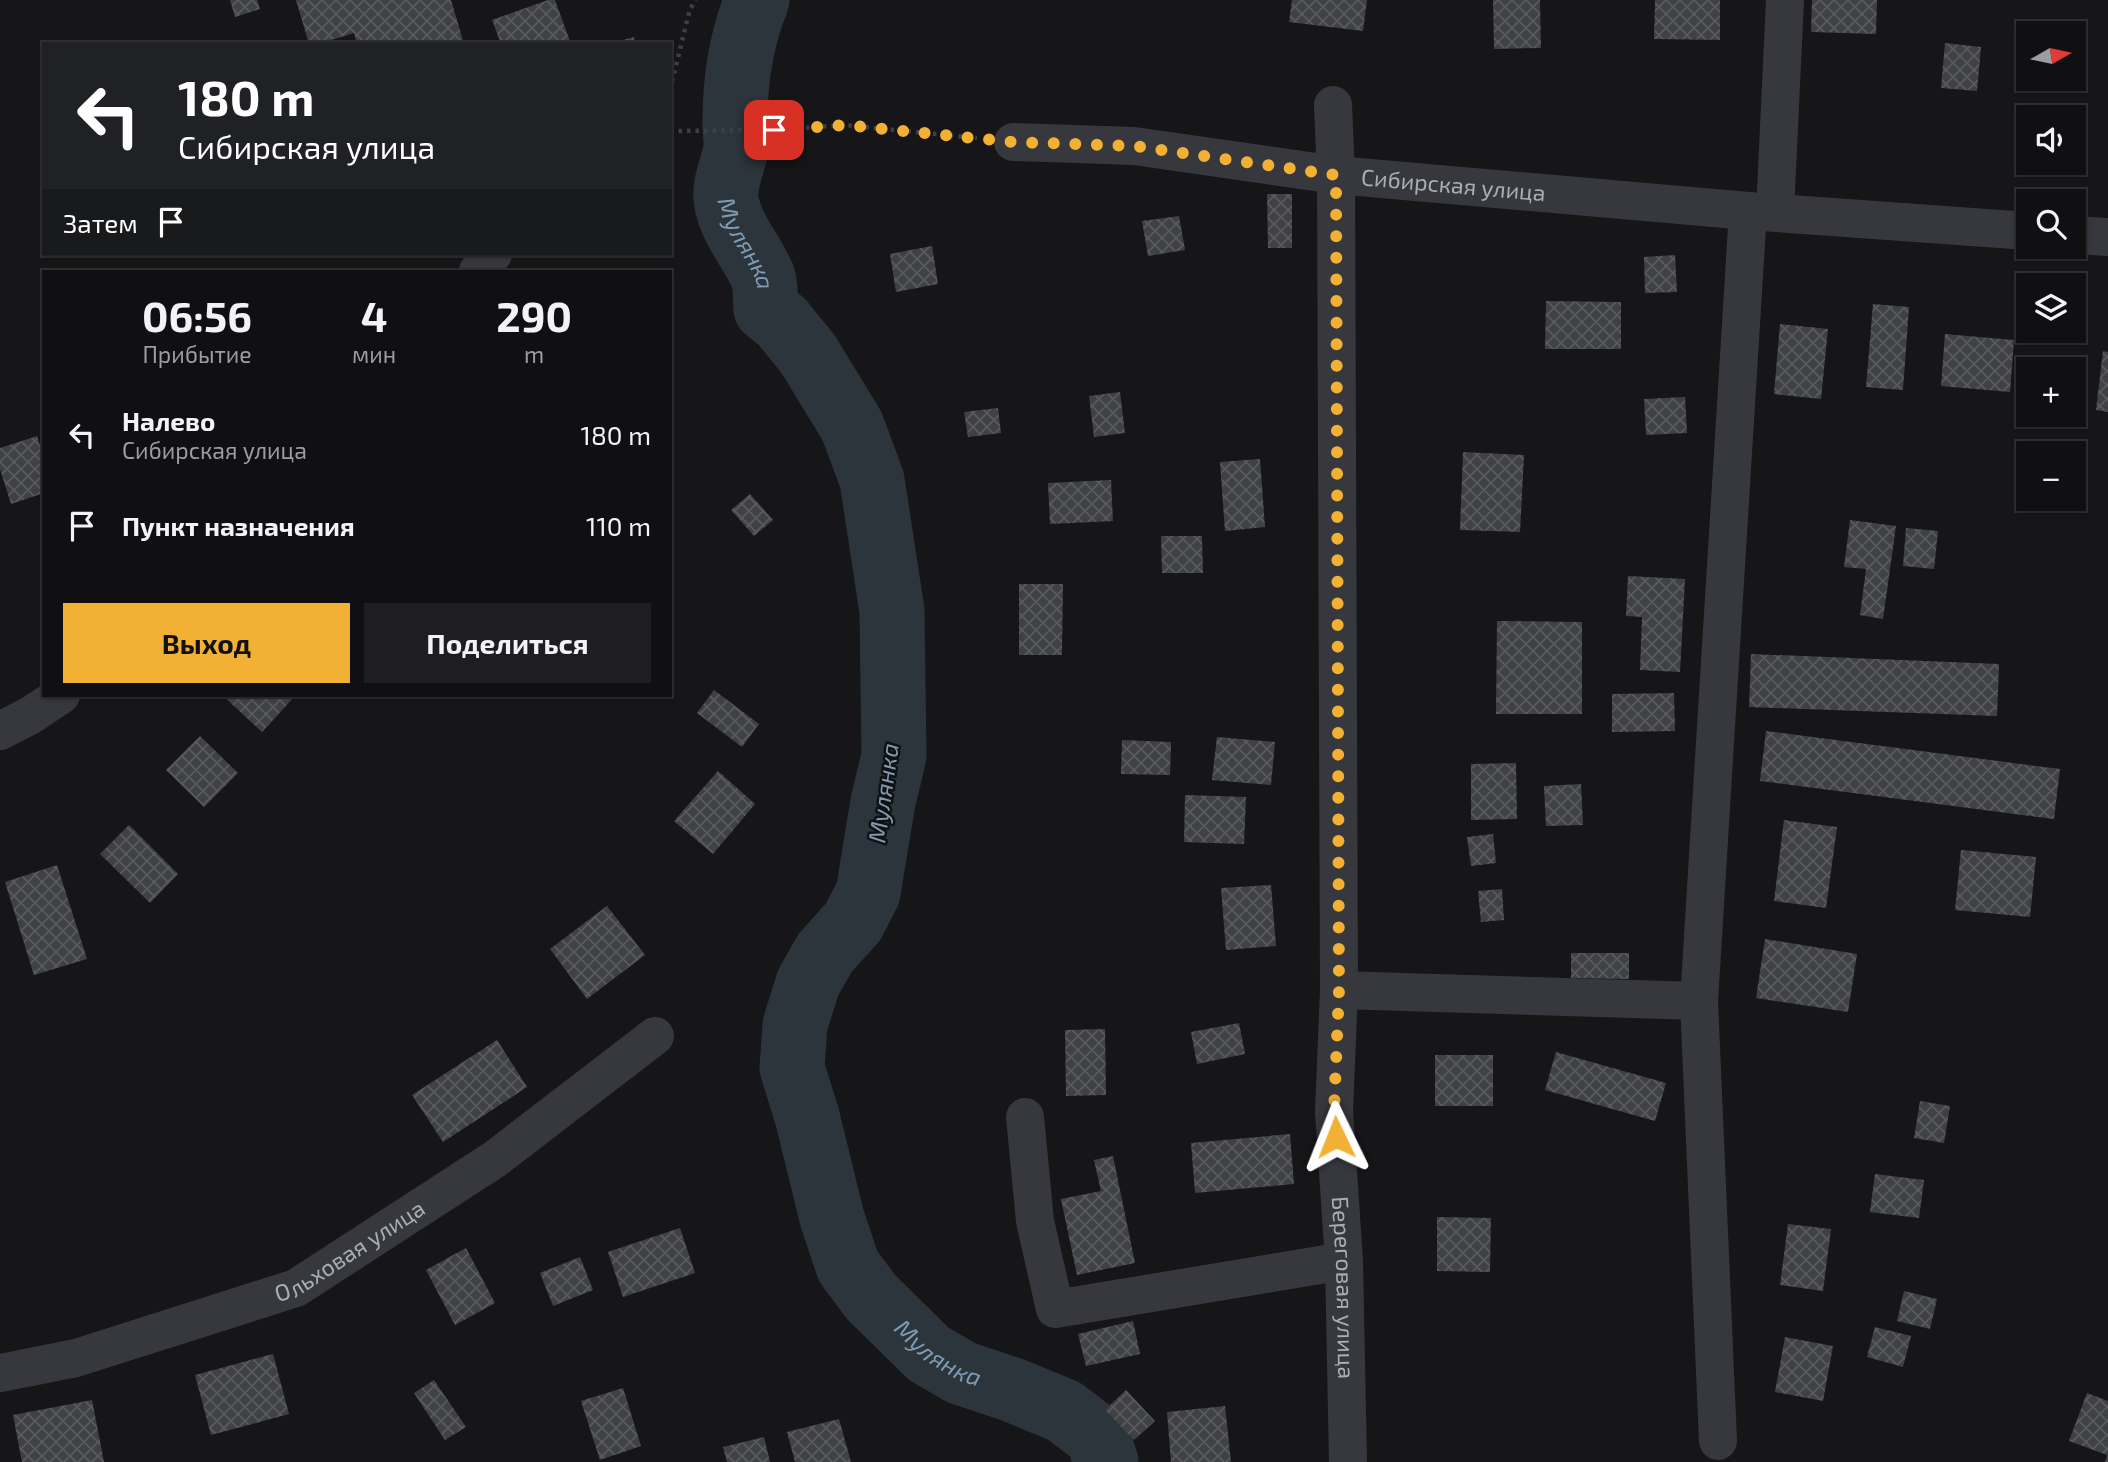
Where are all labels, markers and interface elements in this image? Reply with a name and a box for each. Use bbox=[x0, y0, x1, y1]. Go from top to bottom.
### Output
north arrow bbox=[2016, 21, 2086, 91]
map controls bbox=[2016, 21, 2086, 511]
text: 180 m bbox=[178, 67, 314, 126]
icon: left bbox=[63, 70, 154, 161]
pin bbox=[744, 100, 804, 160]
button: sound bbox=[2016, 105, 2086, 175]
icon: arrive bbox=[755, 111, 793, 149]
text: Сибирская улица bbox=[178, 127, 435, 165]
street label: Сибирская улица bbox=[1360, 162, 1547, 206]
button: search bbox=[2016, 189, 2086, 259]
water label: Мулянка bbox=[713, 194, 781, 291]
icon: arrive bbox=[152, 203, 190, 241]
text: Затем bbox=[63, 207, 138, 238]
button: layers bbox=[2016, 273, 2086, 343]
text: 06:56 bbox=[142, 290, 252, 340]
text: 4 bbox=[361, 290, 388, 340]
text: 290 bbox=[496, 290, 572, 340]
text: Прибытие bbox=[142, 340, 252, 368]
text: мин bbox=[352, 340, 396, 368]
text: m bbox=[524, 340, 544, 368]
button: + bbox=[2016, 357, 2086, 427]
text: Налево bbox=[122, 405, 215, 436]
icon: left bbox=[63, 416, 101, 454]
text: 180 m bbox=[581, 419, 651, 450]
text: Сибирская улица bbox=[122, 436, 307, 464]
button: − bbox=[2016, 441, 2086, 511]
icon: arrive bbox=[63, 507, 101, 545]
text: Пункт назначения bbox=[122, 510, 355, 541]
text: 110 m bbox=[586, 510, 651, 541]
button: Выход bbox=[63, 603, 350, 683]
button: Поделиться bbox=[364, 603, 651, 683]
water label: Мулянка bbox=[861, 741, 904, 844]
position arrow bbox=[1299, 1100, 1373, 1174]
street label: Ольховая улица bbox=[271, 1193, 430, 1307]
street label: Береговая улица bbox=[1327, 1195, 1361, 1379]
water label: Мулянка bbox=[889, 1313, 986, 1391]

